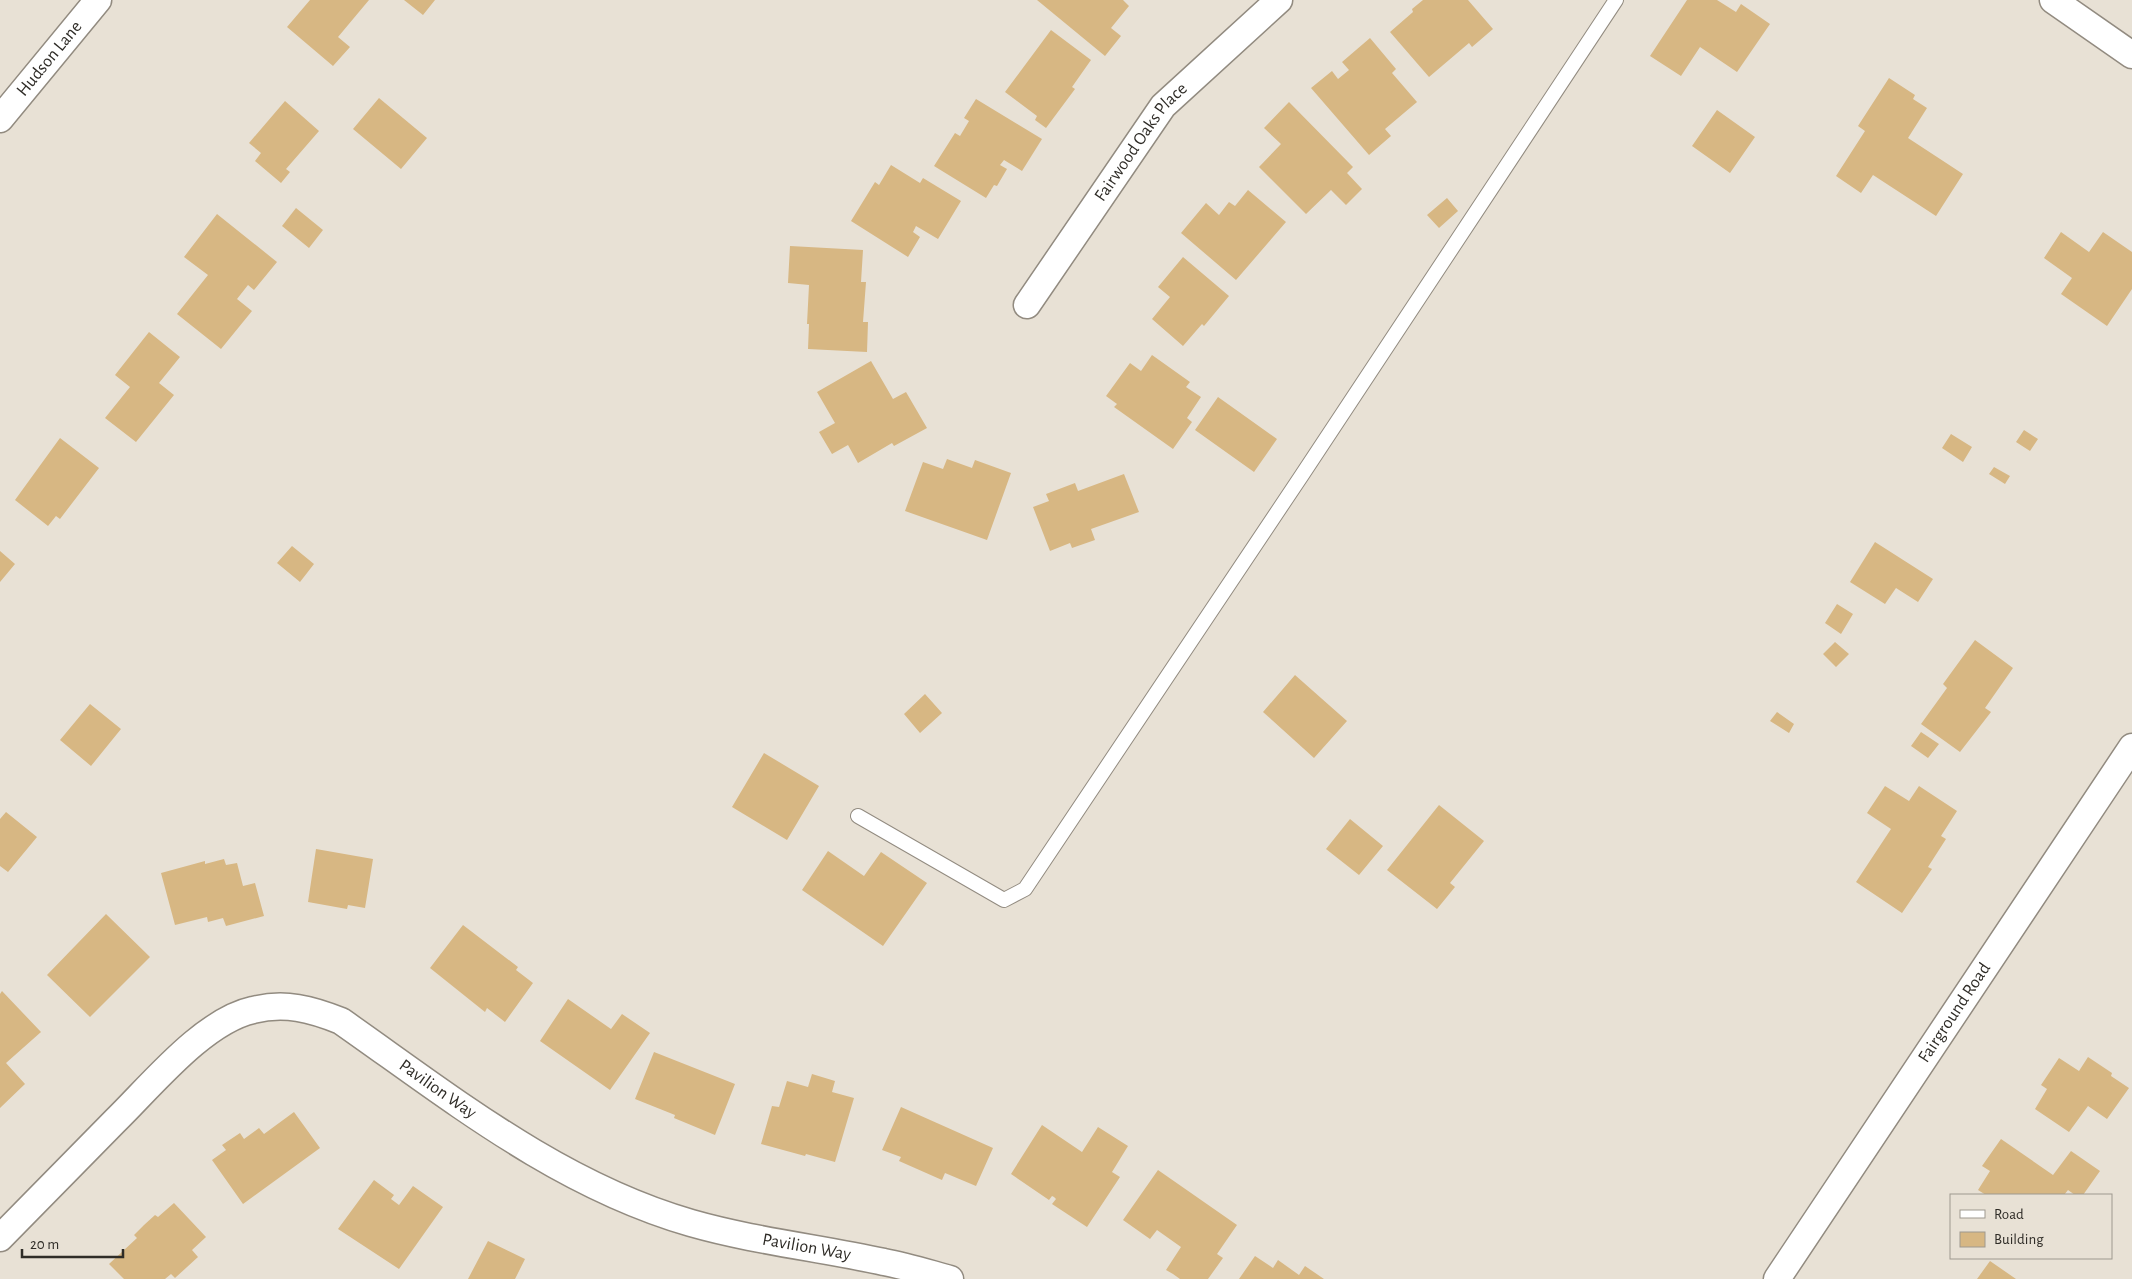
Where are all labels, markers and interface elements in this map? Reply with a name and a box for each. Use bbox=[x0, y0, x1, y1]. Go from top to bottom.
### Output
street label: Hudson Lane bbox=[14, 18, 86, 100]
street label: Fairwood Oaks Place bbox=[1092, 79, 1191, 205]
street label: Fairground Road bbox=[1915, 960, 1994, 1066]
street label: Pavilion Way bbox=[396, 1056, 480, 1123]
legend bbox=[1950, 1194, 2112, 1259]
text: Road bbox=[1994, 1207, 2024, 1222]
scale bar bbox=[22, 1226, 124, 1258]
street label: Pavilion Way bbox=[761, 1231, 853, 1264]
text: Building bbox=[1994, 1232, 2044, 1247]
text: 20 m bbox=[30, 1237, 59, 1252]

